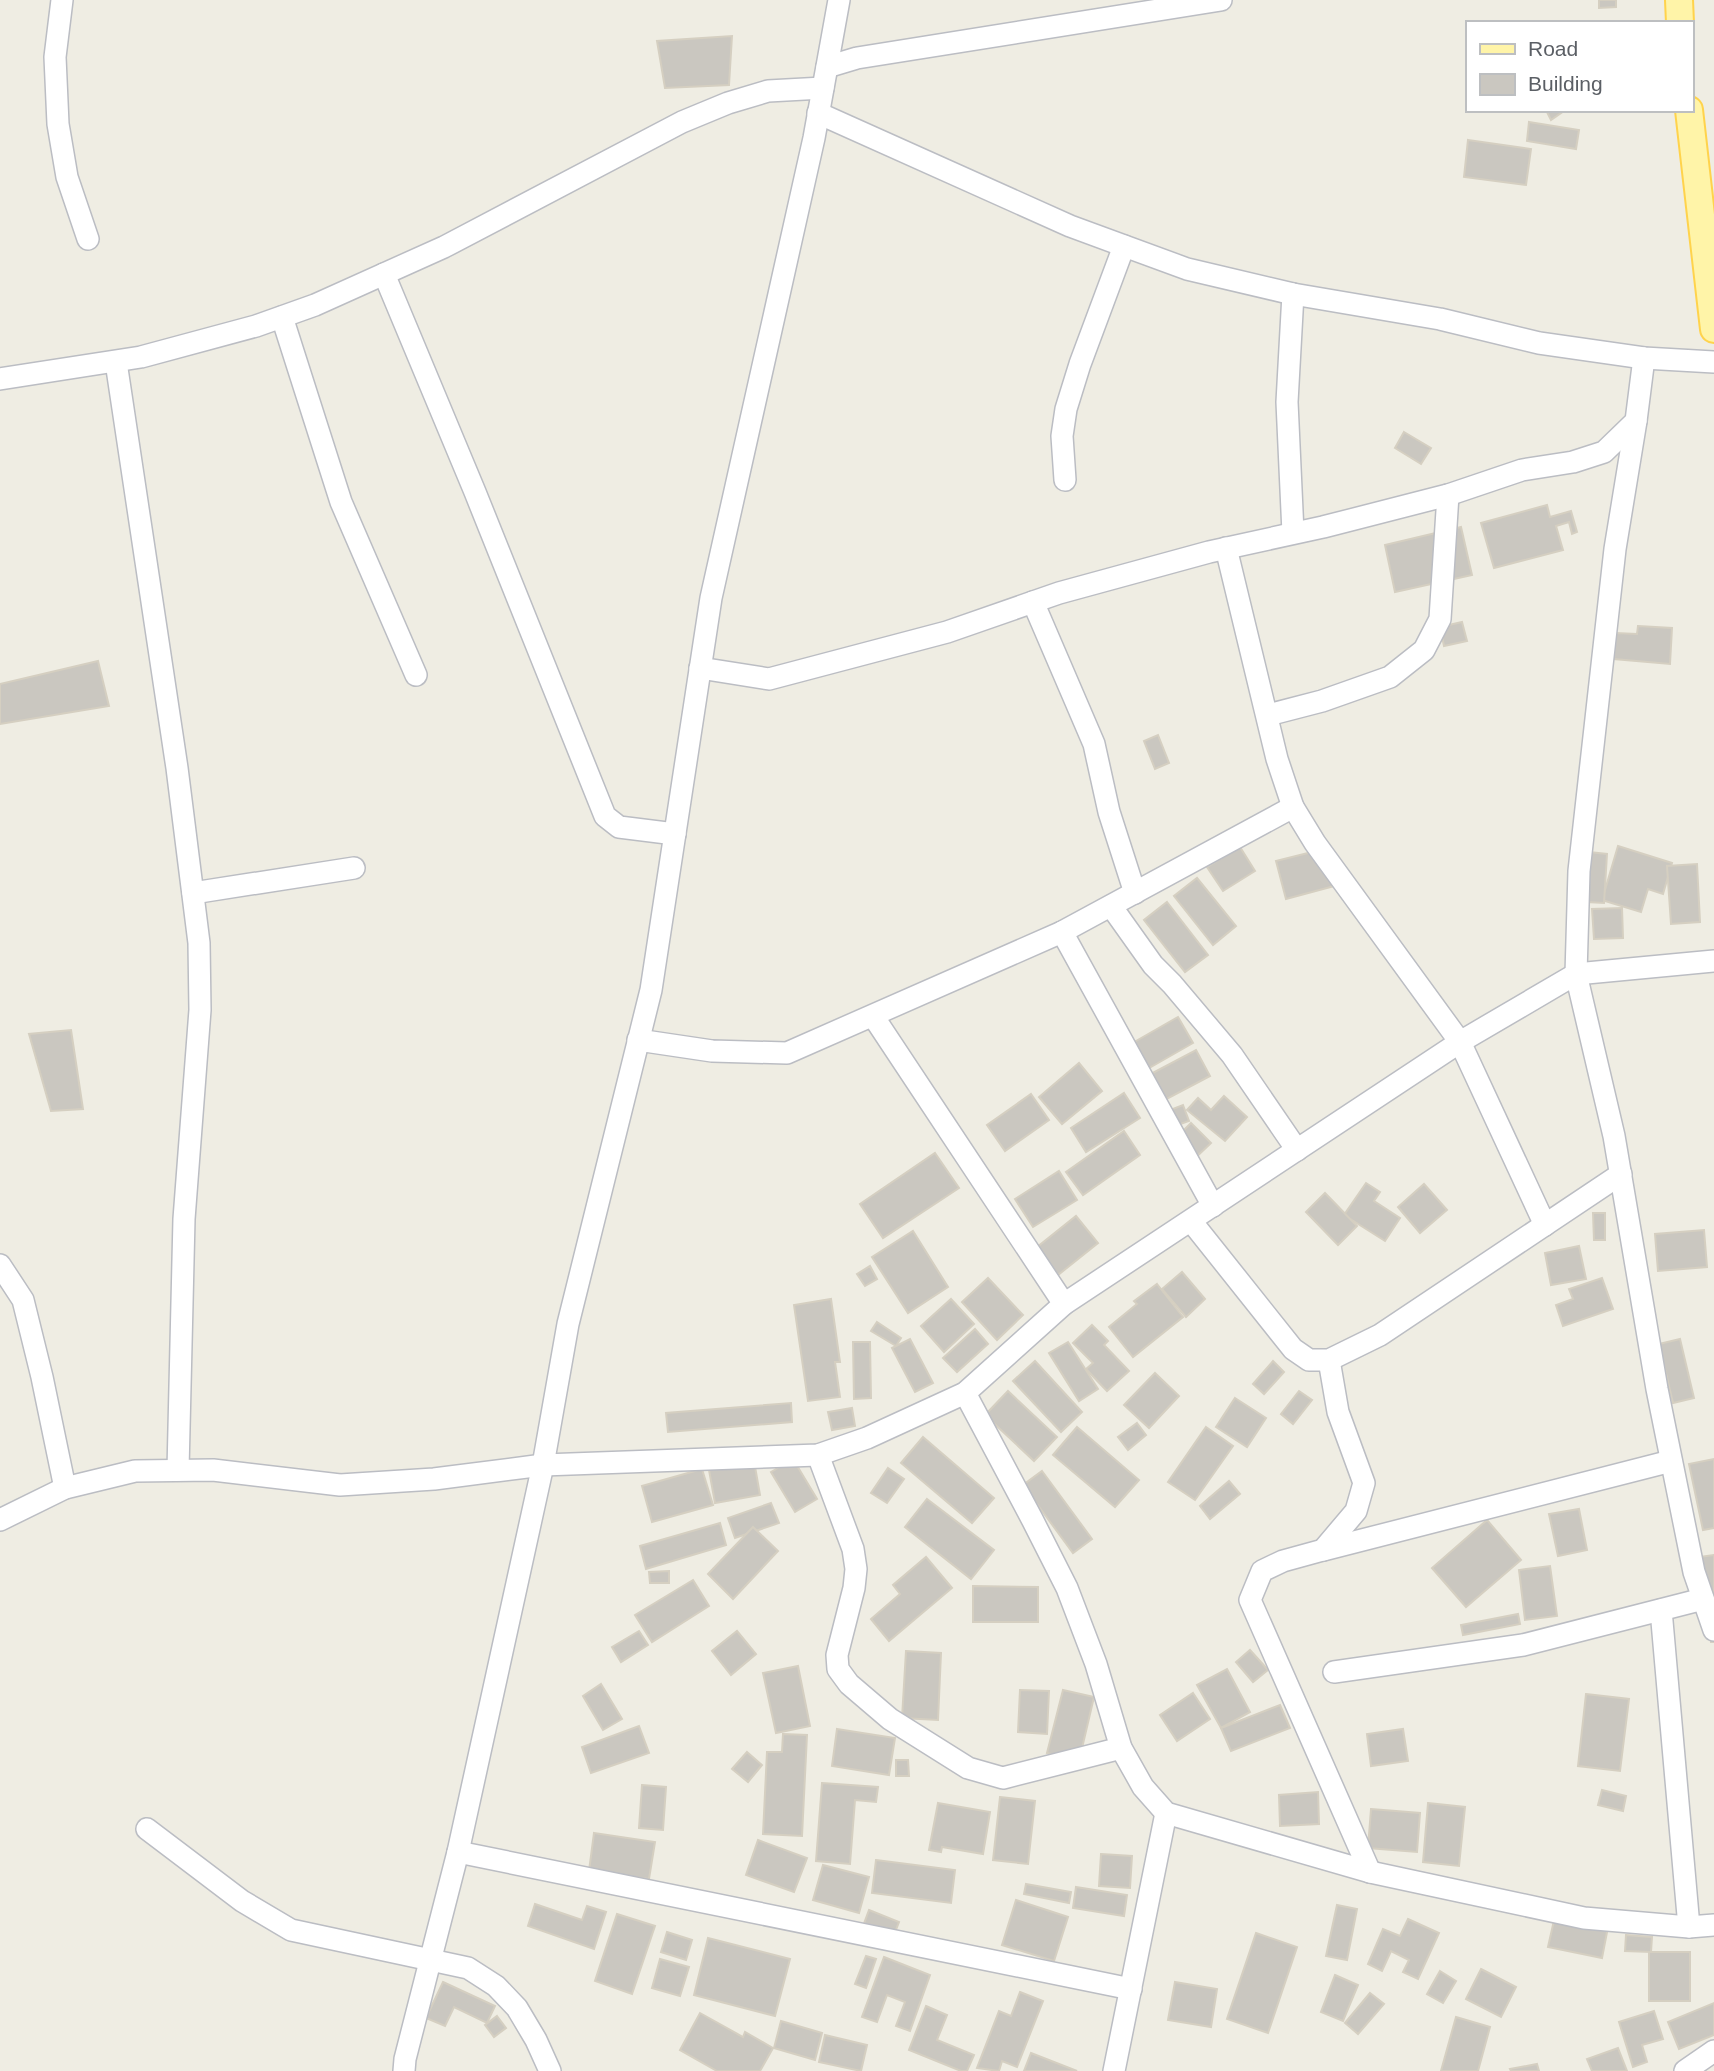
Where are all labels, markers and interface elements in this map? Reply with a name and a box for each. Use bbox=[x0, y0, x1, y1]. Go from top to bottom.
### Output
legend bbox=[1466, 21, 1693, 112]
text: Road bbox=[1528, 37, 1578, 60]
text: Building bbox=[1528, 72, 1603, 95]

